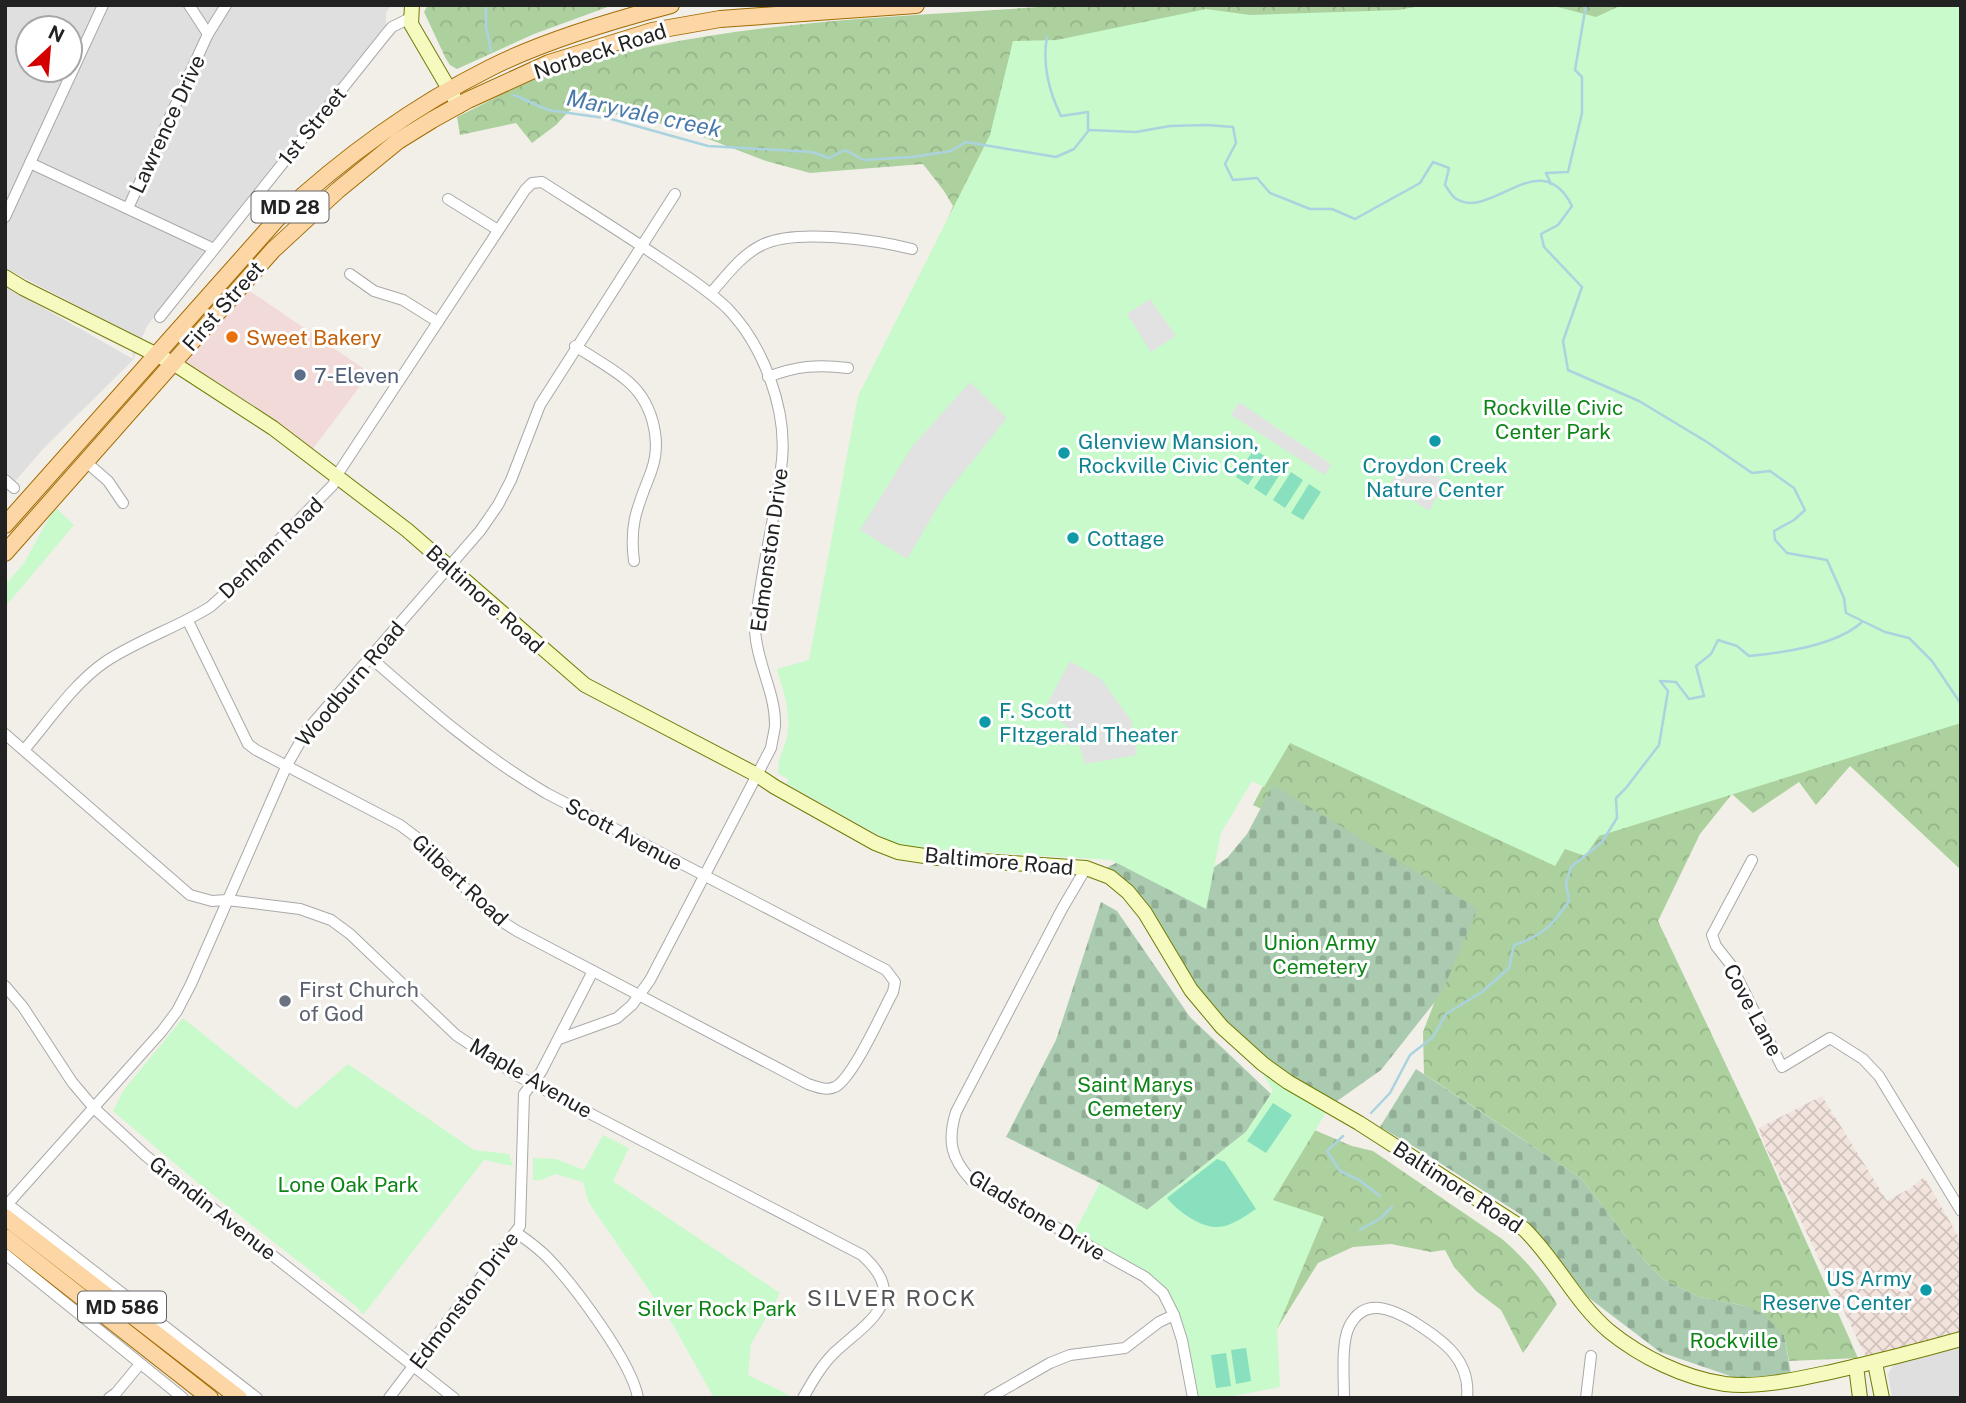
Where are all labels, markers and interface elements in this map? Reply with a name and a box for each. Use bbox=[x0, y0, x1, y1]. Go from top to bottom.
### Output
north arrow bbox=[14, 14, 84, 84]
street label: Norbeck Road bbox=[530, 18, 670, 84]
text: N bbox=[45, 21, 68, 47]
street label: Lawrence Drive bbox=[124, 51, 210, 197]
street label: 1st Street bbox=[273, 82, 351, 170]
water label: Maryvale creek bbox=[564, 83, 724, 143]
road number: MD 28 bbox=[252, 192, 328, 223]
street label: First Street bbox=[177, 256, 269, 356]
place label: Sweet Bakery bbox=[246, 325, 382, 350]
marker: Sweet Bakery bbox=[224, 329, 240, 345]
place label: 7-Eleven bbox=[314, 363, 399, 388]
marker: 7-Eleven bbox=[292, 367, 308, 383]
park label: Rockville Civic Center Park bbox=[1483, 395, 1623, 444]
place label: Glenview Mansion, Rockville Civic Center bbox=[1078, 429, 1290, 478]
marker: Croydon Creek Nature Center bbox=[1427, 433, 1443, 449]
marker: Glenview Mansion, Rockville Civic Center bbox=[1056, 445, 1072, 461]
place label: Croydon Creek Nature Center bbox=[1363, 453, 1508, 502]
street label: Edmonston Drive bbox=[745, 466, 793, 634]
street label: Denham Road bbox=[214, 492, 328, 604]
place label: Cottage bbox=[1087, 526, 1164, 551]
marker: Cottage bbox=[1065, 530, 1081, 546]
street label: Baltimore Road bbox=[421, 540, 549, 658]
street label: Woodburn Road bbox=[290, 616, 410, 752]
place label: F. Scott FItzgerald Theater bbox=[999, 698, 1178, 747]
marker: F. Scott FItzgerald Theater bbox=[977, 714, 993, 730]
street label: Scott Avenue bbox=[561, 793, 687, 875]
street label: Gilbert Road bbox=[407, 829, 513, 931]
street label: Baltimore Road bbox=[923, 842, 1075, 880]
park label: Union Army Cemetery bbox=[1263, 930, 1377, 979]
street label: Cove Lane bbox=[1718, 960, 1788, 1060]
place label: First Church of God bbox=[299, 977, 419, 1026]
marker: First Church of God bbox=[277, 993, 293, 1009]
street label: Maple Avenue bbox=[465, 1033, 597, 1123]
park label: Saint Marys Cemetery bbox=[1077, 1072, 1193, 1121]
street label: Baltimore Road bbox=[1389, 1136, 1527, 1238]
street label: Grandin Avenue bbox=[145, 1151, 281, 1265]
street label: Gladstone Drive bbox=[964, 1164, 1110, 1266]
park label: Lone Oak Park bbox=[277, 1172, 419, 1197]
street label: Edmonston Drive bbox=[404, 1226, 524, 1374]
place label: US Army Reserve Center bbox=[1762, 1266, 1912, 1315]
marker: US Army Reserve Center bbox=[1918, 1282, 1934, 1298]
district label: SILVER ROCK bbox=[807, 1284, 977, 1311]
road number: MD 586 bbox=[78, 1292, 166, 1322]
park label: Silver Rock Park bbox=[637, 1296, 797, 1321]
park label: Rockville bbox=[1690, 1328, 1778, 1353]

